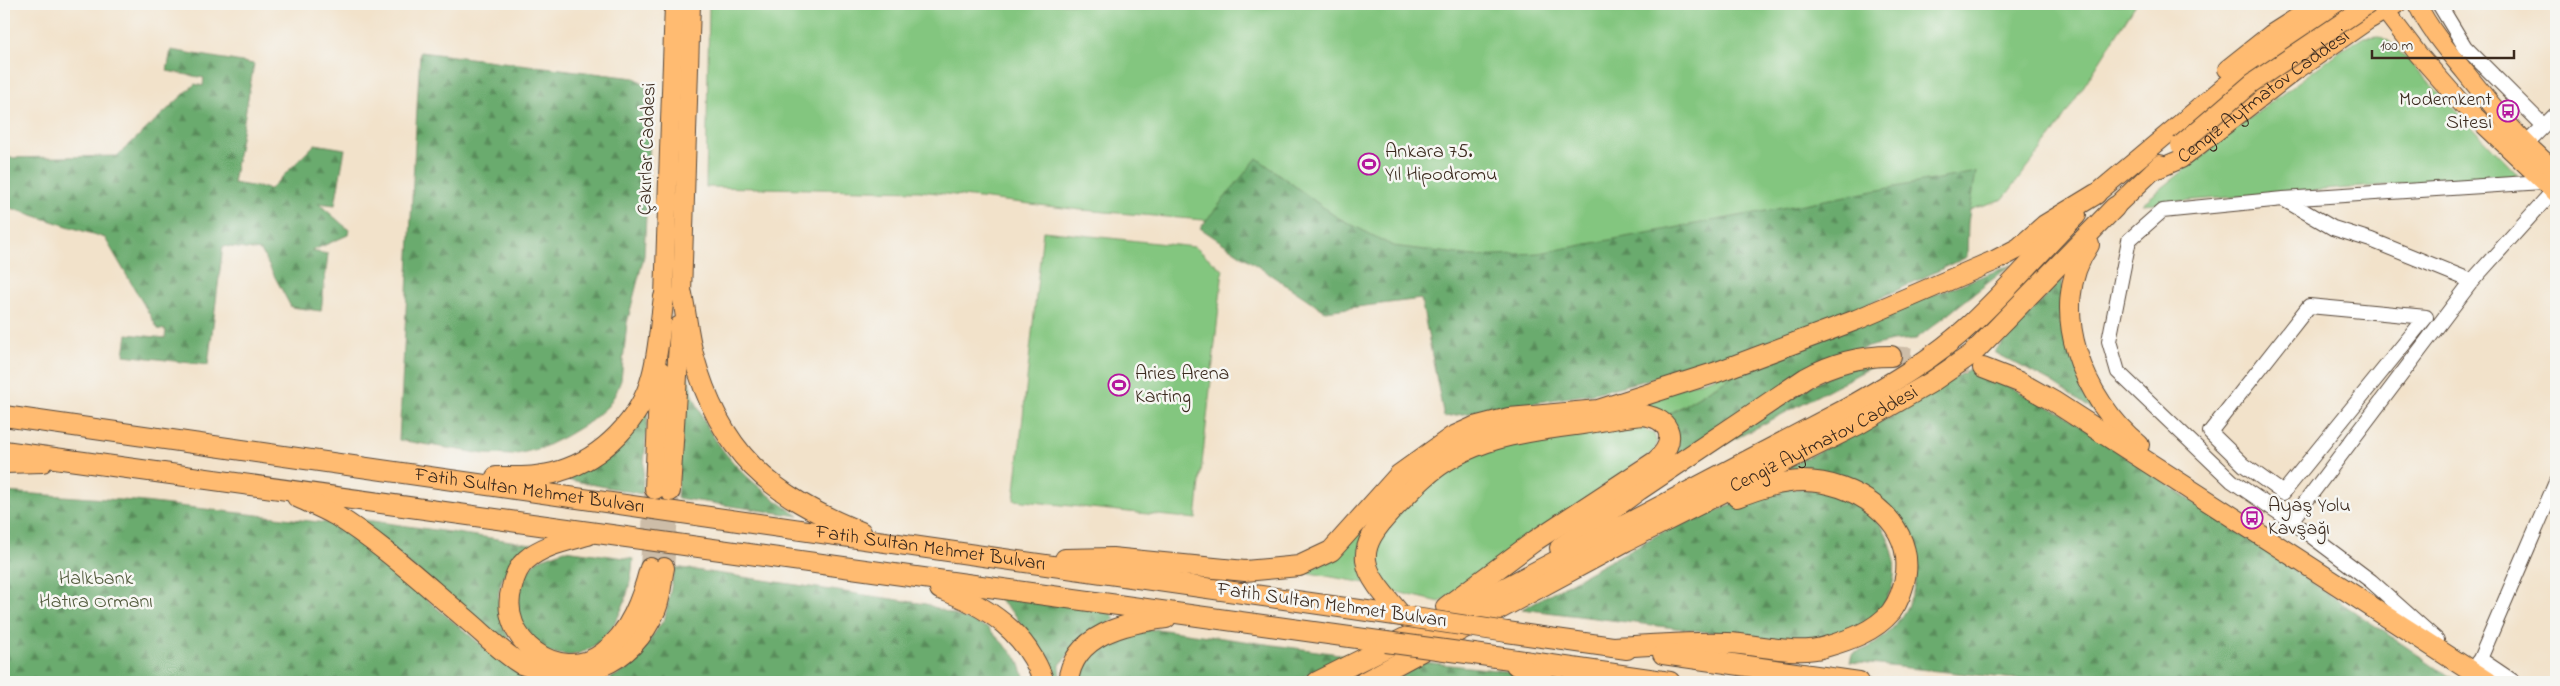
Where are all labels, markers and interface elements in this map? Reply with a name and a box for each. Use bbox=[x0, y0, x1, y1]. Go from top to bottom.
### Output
street label: Cengiz Aytmatov Caddesi bbox=[2171, 22, 2356, 171]
scale bar bbox=[2372, 28, 2515, 60]
text: 100 m bbox=[2380, 35, 2413, 57]
street label: Çakırlar Caddesi bbox=[631, 82, 665, 216]
place label: Modernkent Sitesi bbox=[2399, 86, 2492, 138]
bus stop icon: Modernkent Sitesi bbox=[2496, 99, 2520, 123]
place label: Ankara 75. Yıl Hipodromu bbox=[1385, 138, 1497, 190]
sports icon: Ankara 75. Yıl Hipodromu bbox=[1357, 152, 1381, 176]
place label: Aries Arena Karting bbox=[1135, 360, 1229, 413]
sports icon: Aries Arena Karting bbox=[1107, 373, 1131, 397]
street label: Cengiz Aytmatov Caddesi bbox=[1725, 378, 1924, 501]
street label: Fatih Sultan Mehmet Bulvarı bbox=[412, 460, 647, 522]
place label: Ayaş Yolu Kavşağı bbox=[2268, 492, 2351, 545]
bus stop icon: Ayaş Yolu Kavşağı bbox=[2240, 506, 2264, 530]
street label: Fatih Sultan Mehmet Bulvarı bbox=[813, 518, 1047, 579]
park label: Halkbank Hatıra Ormanı bbox=[39, 565, 153, 617]
street label: Fatih Sultan Mehmet Bulvarı bbox=[1214, 575, 1449, 636]

